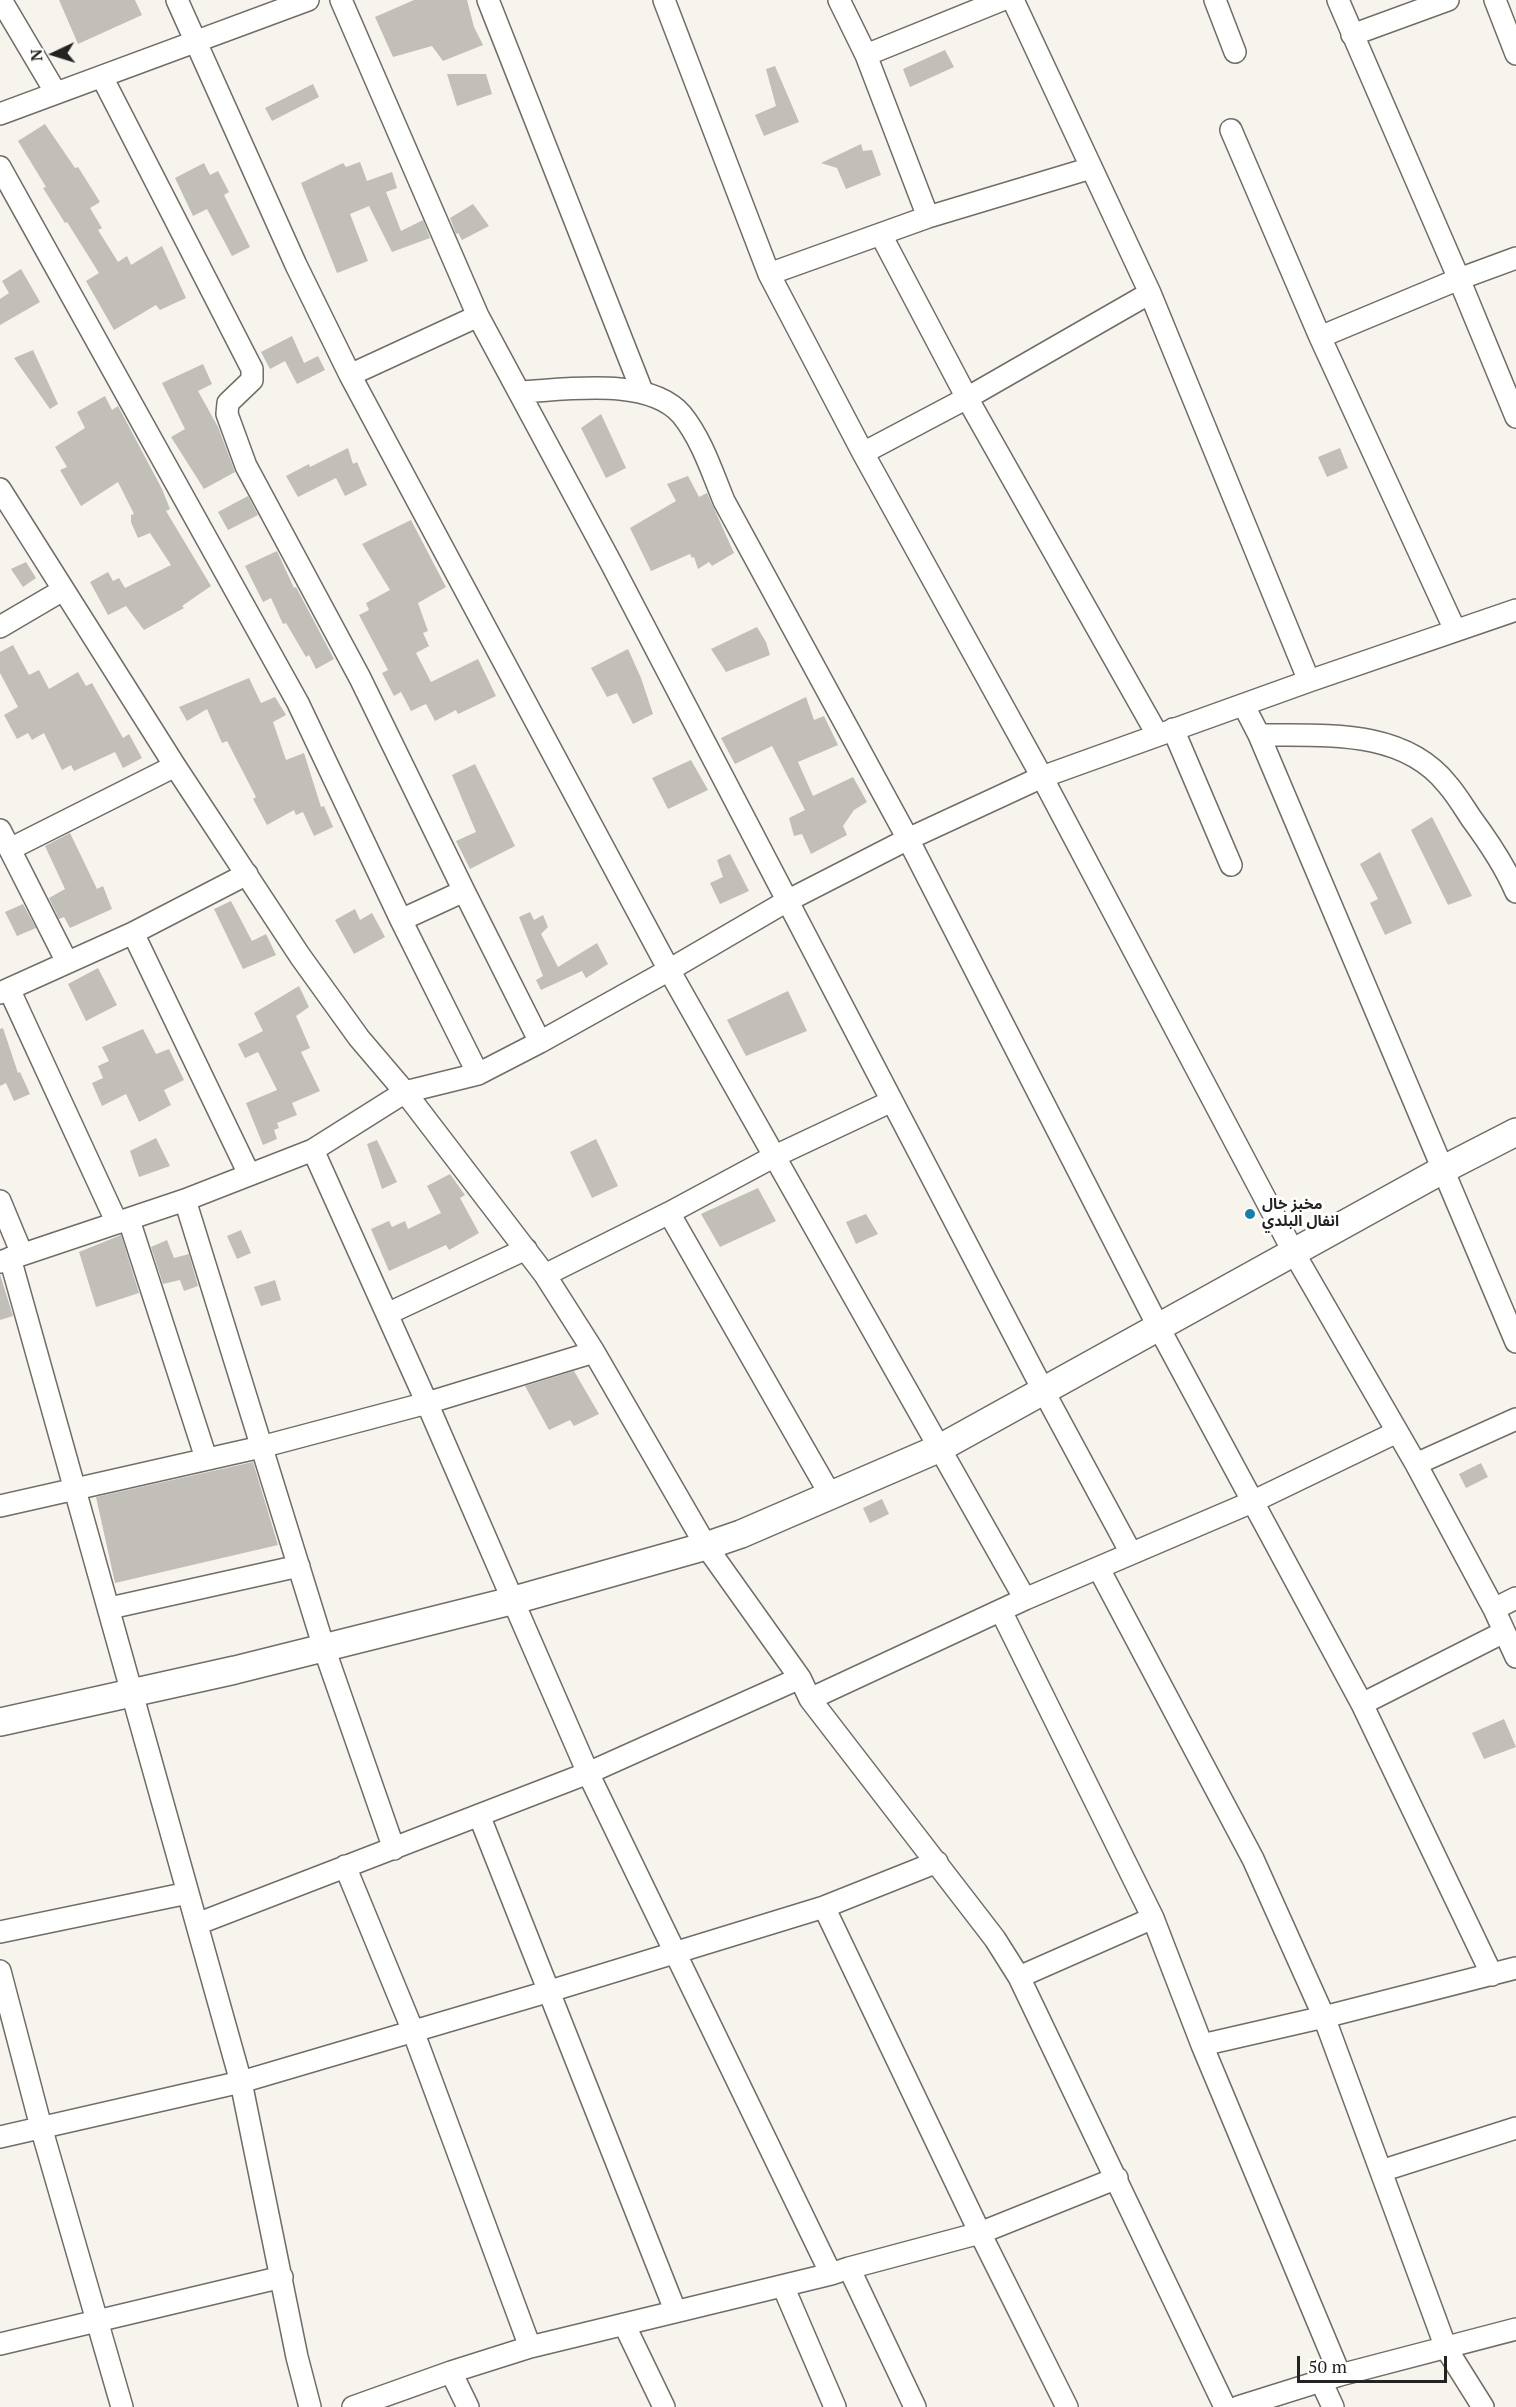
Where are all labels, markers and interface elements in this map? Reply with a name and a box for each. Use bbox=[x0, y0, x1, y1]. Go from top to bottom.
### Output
north arrow bbox=[24, 24, 84, 84]
text: N bbox=[25, 48, 47, 62]
place label: مخبز خال انفال البلدي bbox=[1262, 1196, 1339, 1231]
marker: مخبز خال انفال البلدي bbox=[1243, 1207, 1257, 1221]
scale bar bbox=[1300, 2344, 1450, 2382]
text: 50 m bbox=[1308, 2354, 1347, 2378]

